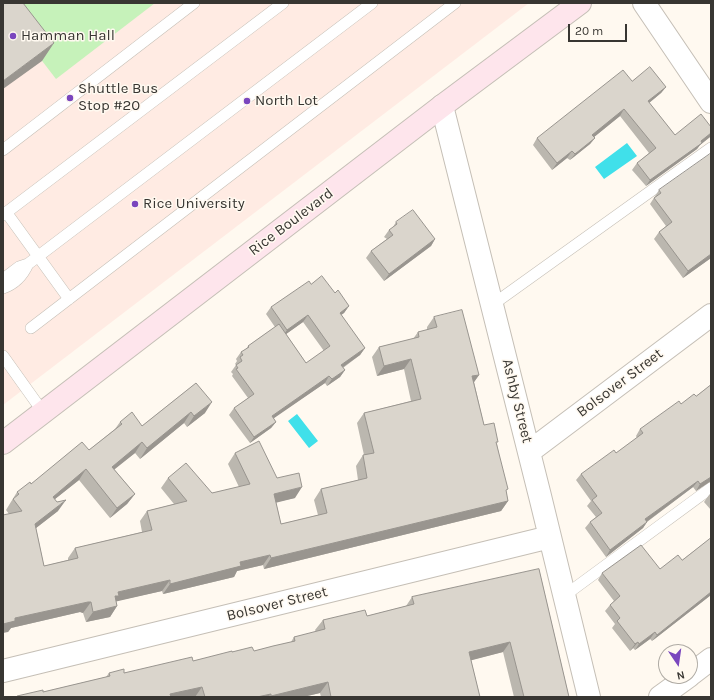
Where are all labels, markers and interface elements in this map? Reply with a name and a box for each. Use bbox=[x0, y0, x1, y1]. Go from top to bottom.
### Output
scale bar bbox=[570, 16, 629, 42]
text: 20 m bbox=[575, 24, 603, 38]
place label: Hamman Hall bbox=[21, 27, 115, 45]
marker: Hamman Hall bbox=[8, 31, 18, 41]
place label: Shuttle Bus Stop #20 bbox=[78, 80, 158, 115]
place label: North Lot bbox=[255, 92, 318, 110]
marker: Shuttle Bus Stop #20 bbox=[65, 93, 75, 103]
marker: North Lot bbox=[242, 96, 252, 106]
street label: Rice Boulevard bbox=[245, 184, 337, 260]
place label: Rice University bbox=[143, 195, 245, 213]
marker: Rice University bbox=[130, 199, 140, 209]
street label: Bolsover Street bbox=[573, 345, 667, 421]
street label: Ashby Street bbox=[498, 357, 536, 445]
street label: Bolsover Street bbox=[225, 583, 329, 625]
north arrow bbox=[658, 644, 698, 684]
text: N bbox=[675, 668, 686, 682]

